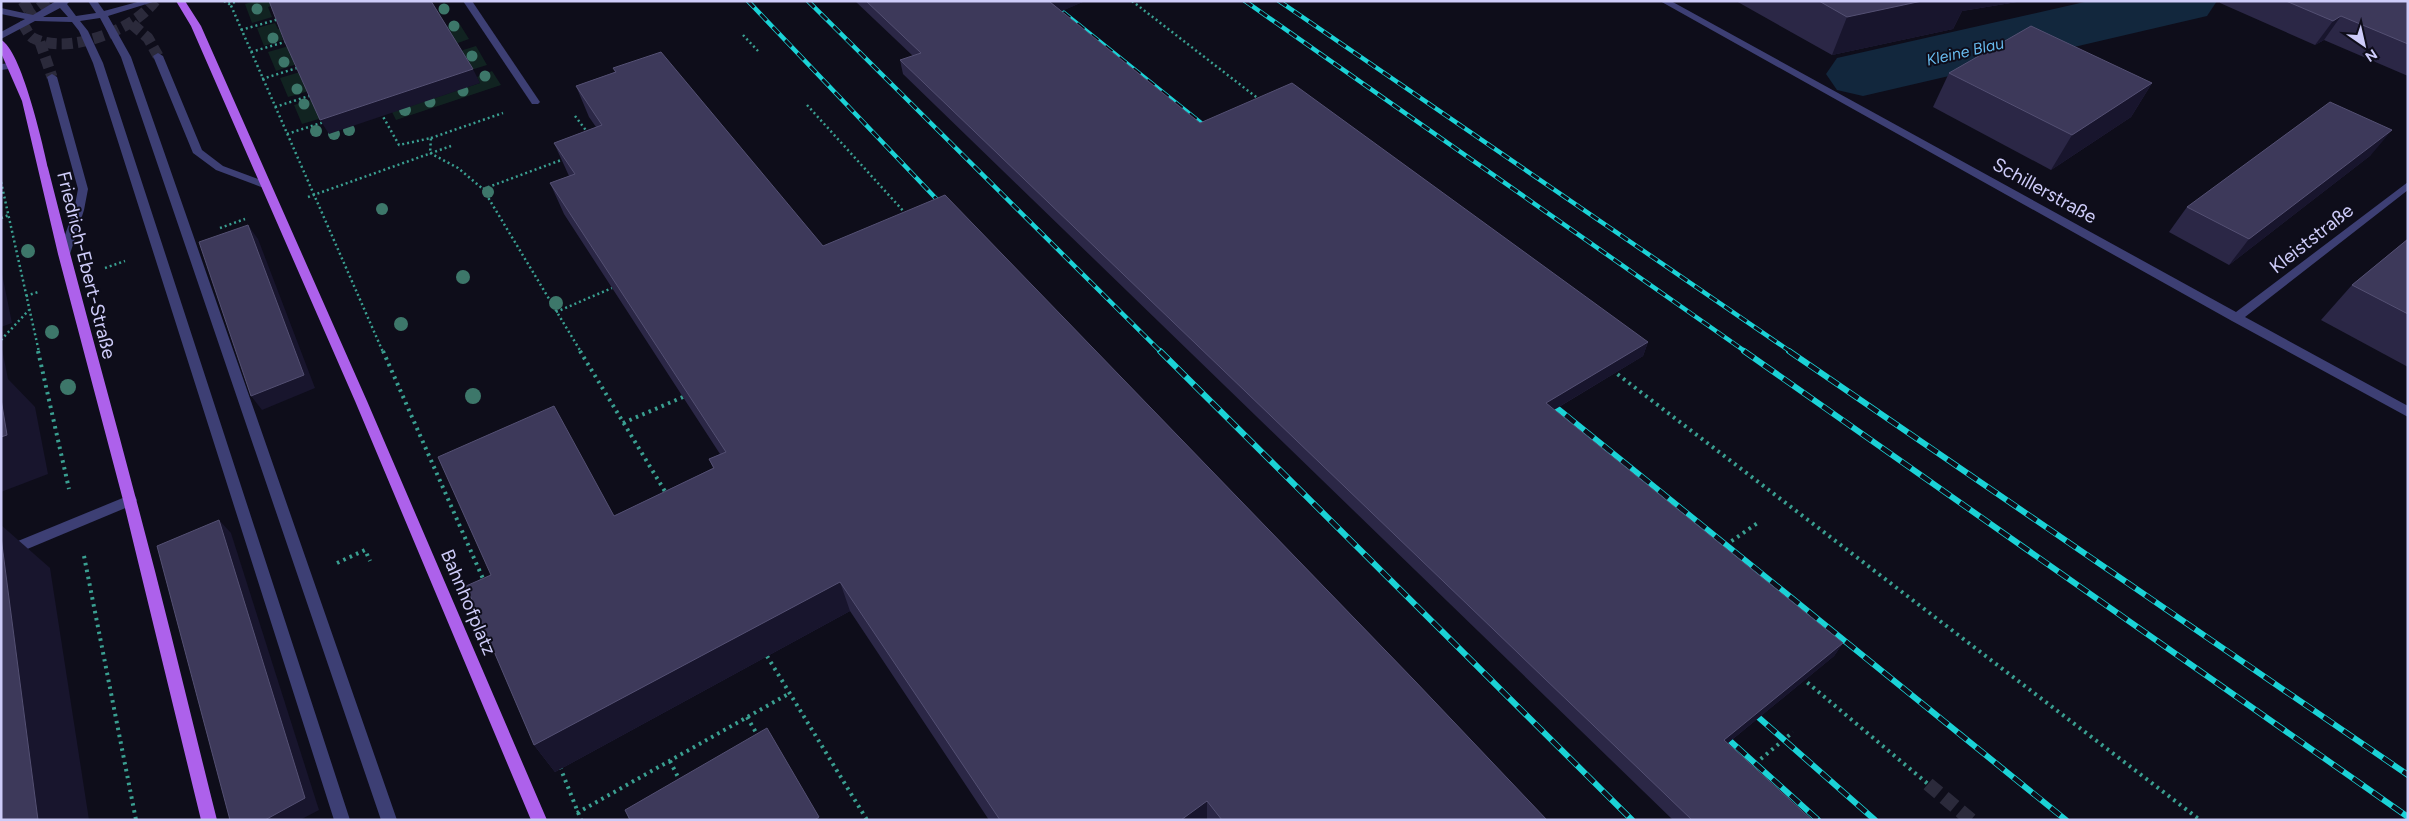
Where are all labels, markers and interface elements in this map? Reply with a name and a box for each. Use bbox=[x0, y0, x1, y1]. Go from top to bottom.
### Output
north arrow bbox=[2339, 20, 2389, 70]
water label: Kleine Blau bbox=[1924, 33, 2006, 70]
text: N bbox=[2362, 45, 2380, 65]
street label: Schillerstraße bbox=[1989, 152, 2101, 228]
street label: Friedrich-Ebert-Straße bbox=[52, 169, 121, 361]
street label: Kleiststraße bbox=[2265, 199, 2358, 278]
street label: Bahnhofplatz bbox=[436, 546, 501, 659]

